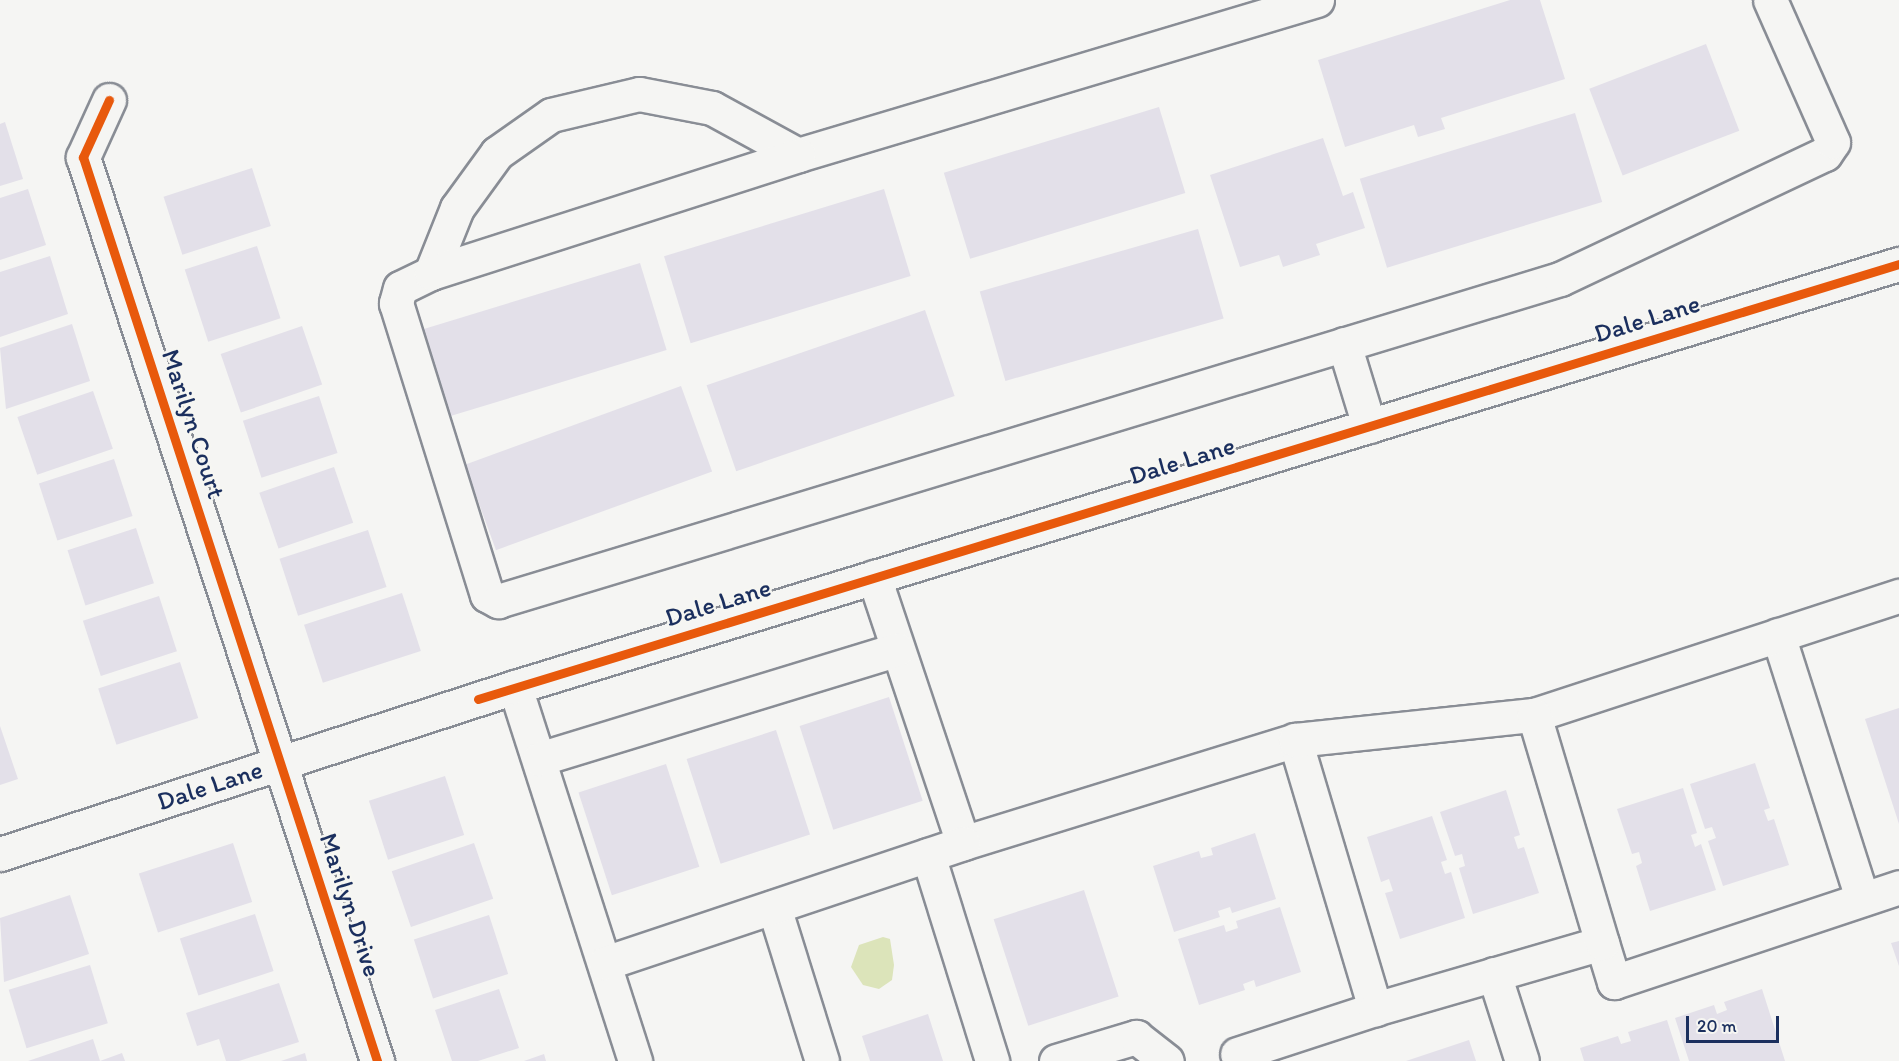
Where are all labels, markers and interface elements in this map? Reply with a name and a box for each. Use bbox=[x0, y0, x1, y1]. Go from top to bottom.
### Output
street label: Dale Lane bbox=[1590, 288, 1704, 350]
street label: Marilyn Court bbox=[154, 345, 232, 503]
street label: Dale Lane bbox=[1125, 430, 1239, 492]
street label: Dale Lane bbox=[661, 572, 775, 634]
street label: Dale Lane bbox=[153, 754, 267, 818]
street label: Marilyn Drive bbox=[312, 829, 388, 981]
scale bar bbox=[1689, 1004, 1782, 1042]
text: 20 m bbox=[1697, 1015, 1737, 1037]

